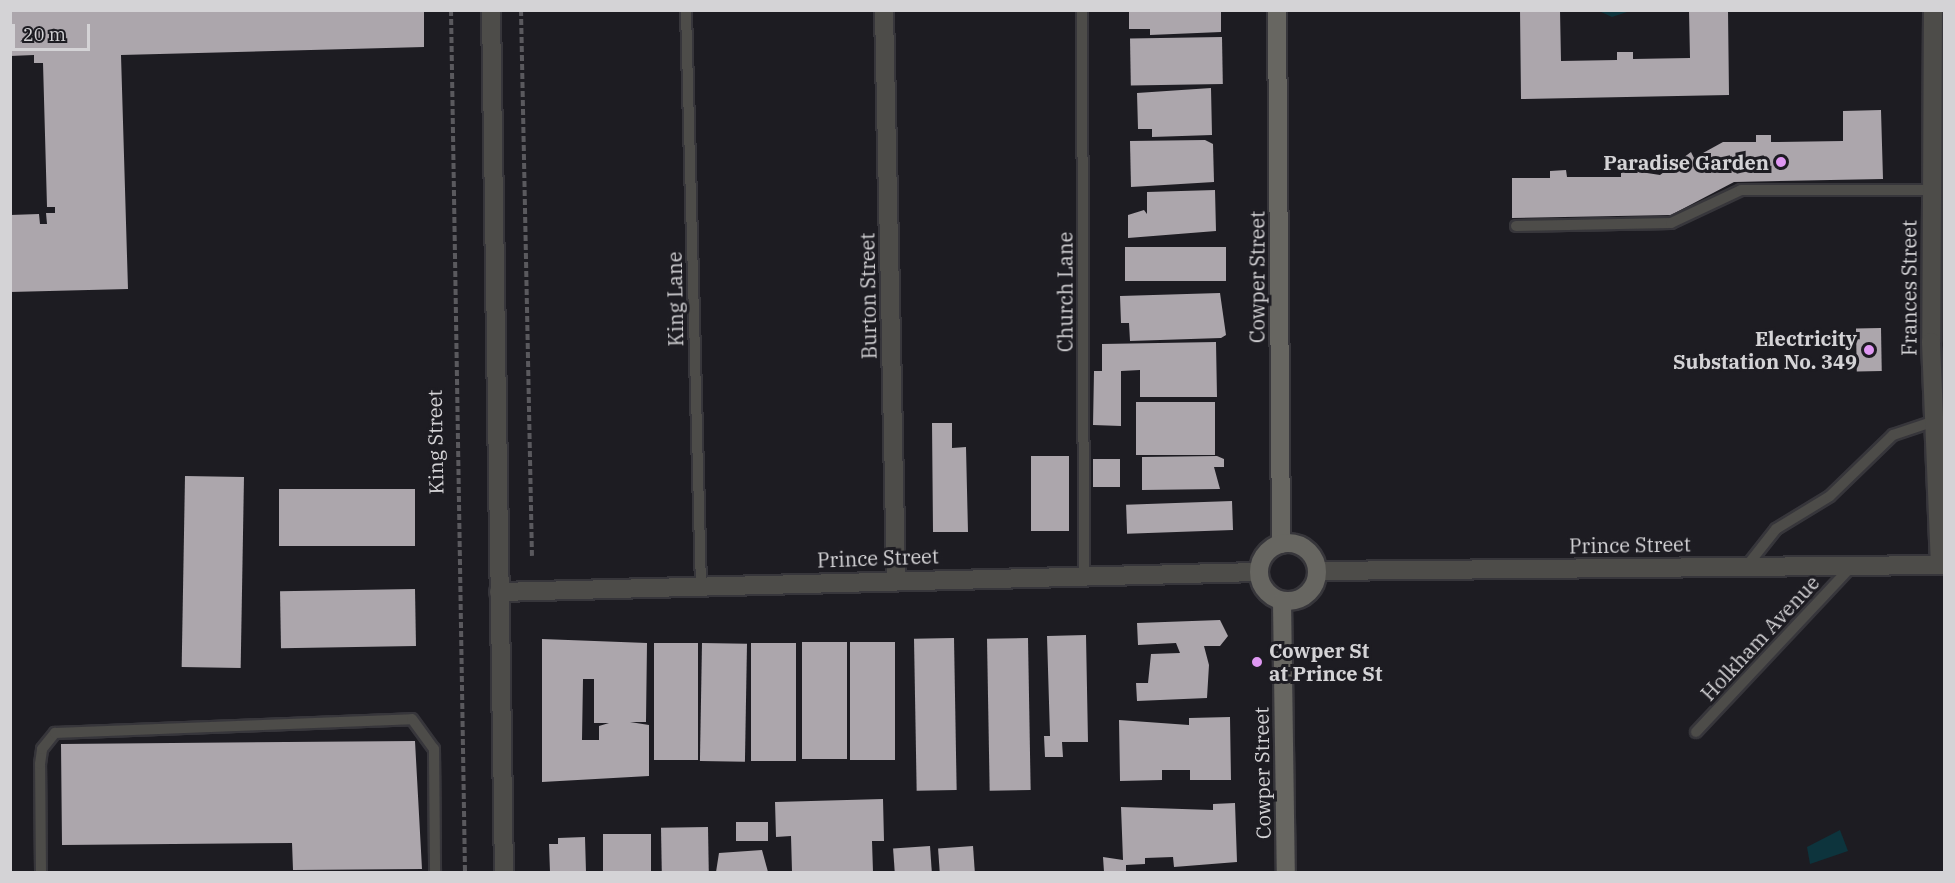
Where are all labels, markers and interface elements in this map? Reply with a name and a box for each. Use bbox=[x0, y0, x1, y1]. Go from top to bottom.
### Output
scale bar bbox=[15, 12, 93, 50]
text: 20 m bbox=[23, 23, 66, 46]
place label: Paradise Garden bbox=[1603, 150, 1769, 174]
marker: Paradise Garden bbox=[1774, 155, 1788, 169]
street label: Cowper Street bbox=[1245, 211, 1269, 343]
street label: Frances Street bbox=[1897, 220, 1921, 356]
street label: Church Lane bbox=[1053, 232, 1077, 352]
street label: Burton Street bbox=[855, 233, 881, 359]
street label: King Lane bbox=[662, 251, 688, 347]
place label: Electricity Substation No. 349 bbox=[1673, 326, 1857, 373]
marker: Electricity Substation No. 349 bbox=[1862, 343, 1876, 357]
street label: King Street bbox=[422, 389, 448, 495]
street label: Prince Street bbox=[1569, 532, 1691, 558]
street label: Prince Street bbox=[817, 544, 939, 572]
street label: Holkham Avenue bbox=[1696, 571, 1824, 705]
place label: Cowper St at Prince St bbox=[1269, 638, 1382, 685]
marker: Cowper St at Prince St bbox=[1250, 655, 1264, 669]
street label: Cowper Street bbox=[1249, 707, 1275, 839]

